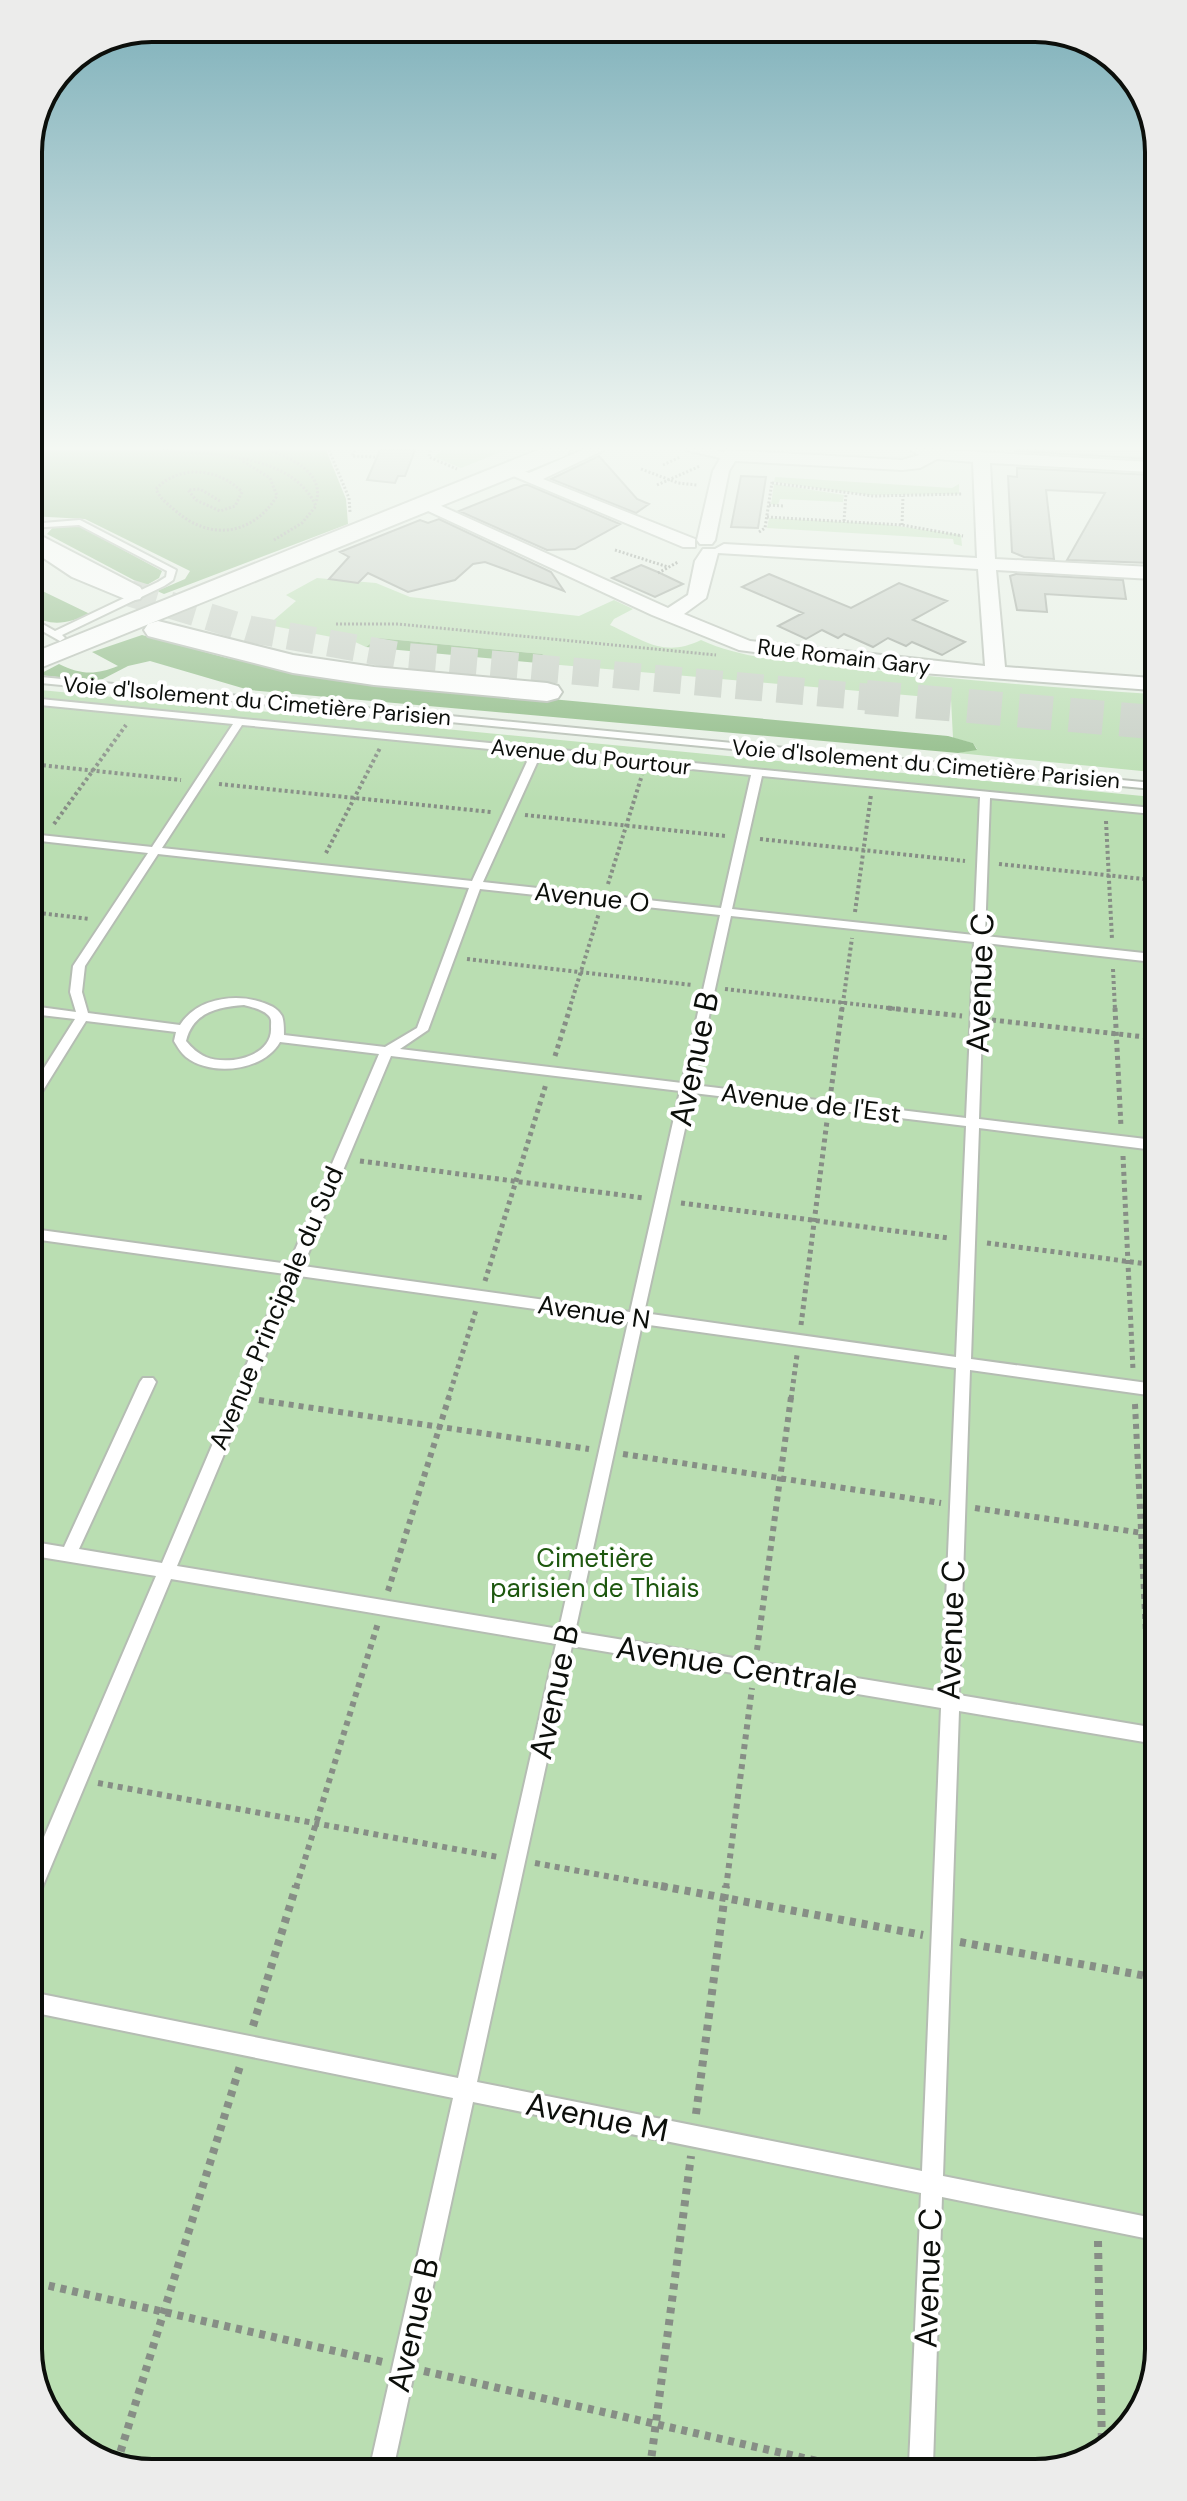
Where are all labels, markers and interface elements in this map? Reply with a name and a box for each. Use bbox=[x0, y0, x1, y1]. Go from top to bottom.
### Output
street label: Rue Romain Gary bbox=[756, 632, 932, 682]
street label: Voie d'Isolement du Cimetière Parisien bbox=[62, 670, 452, 732]
street label: Avenue du Pourtour bbox=[490, 732, 692, 782]
street label: Voie d'Isolement du Cimetière Parisien bbox=[731, 733, 1121, 795]
street label: Avenue O bbox=[533, 874, 651, 920]
street label: Avenue C bbox=[957, 912, 1003, 1054]
street label: Avenue B bbox=[659, 988, 729, 1130]
street label: Avenue de l'Est bbox=[719, 1075, 903, 1131]
street label: Avenue Principale du Sud bbox=[201, 1161, 351, 1455]
street label: Avenue N bbox=[536, 1287, 652, 1337]
park label: Cimetière parisien de Thiais bbox=[490, 1541, 700, 1605]
street label: Avenue C bbox=[928, 1559, 974, 1701]
street label: Avenue B bbox=[519, 1621, 589, 1763]
street label: Avenue Centrale bbox=[613, 1626, 861, 1706]
street label: Avenue M bbox=[522, 2083, 672, 2151]
street label: Avenue C bbox=[905, 2207, 951, 2349]
street label: Avenue B bbox=[377, 2254, 449, 2396]

